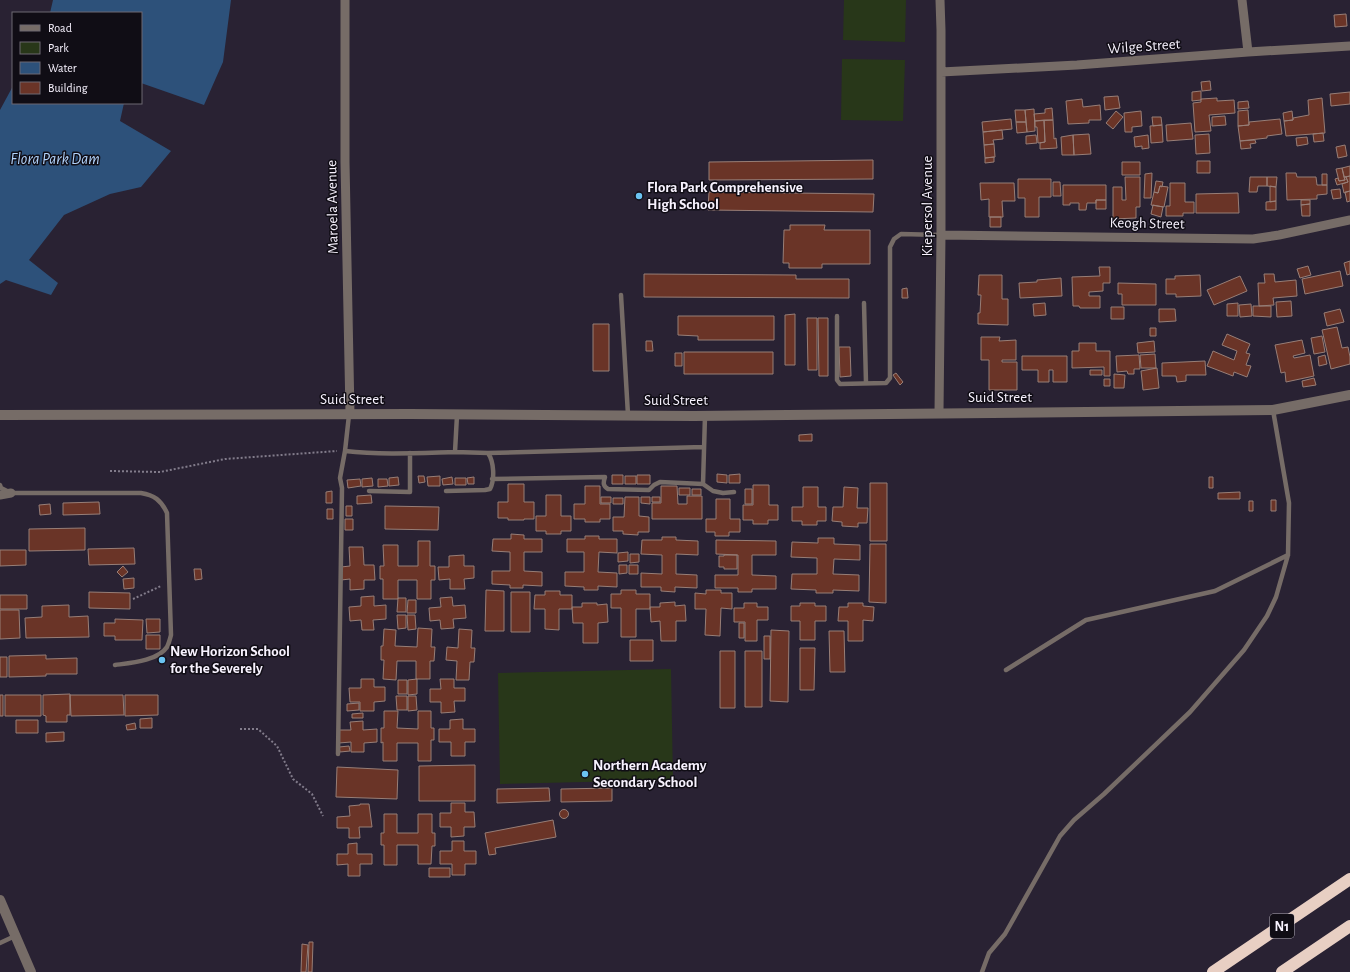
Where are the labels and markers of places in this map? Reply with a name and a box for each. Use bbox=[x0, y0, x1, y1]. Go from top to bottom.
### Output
place label: Flora Park Comprehensive High School bbox=[647, 180, 803, 212]
marker: Flora Park Comprehensive High School bbox=[634, 191, 644, 201]
place label: New Horizon School for the Severely bbox=[170, 644, 290, 676]
marker: New Horizon School for the Severely bbox=[157, 655, 167, 665]
place label: Northern Academy Secondary School bbox=[593, 758, 707, 790]
marker: Northern Academy Secondary School bbox=[580, 769, 590, 779]

